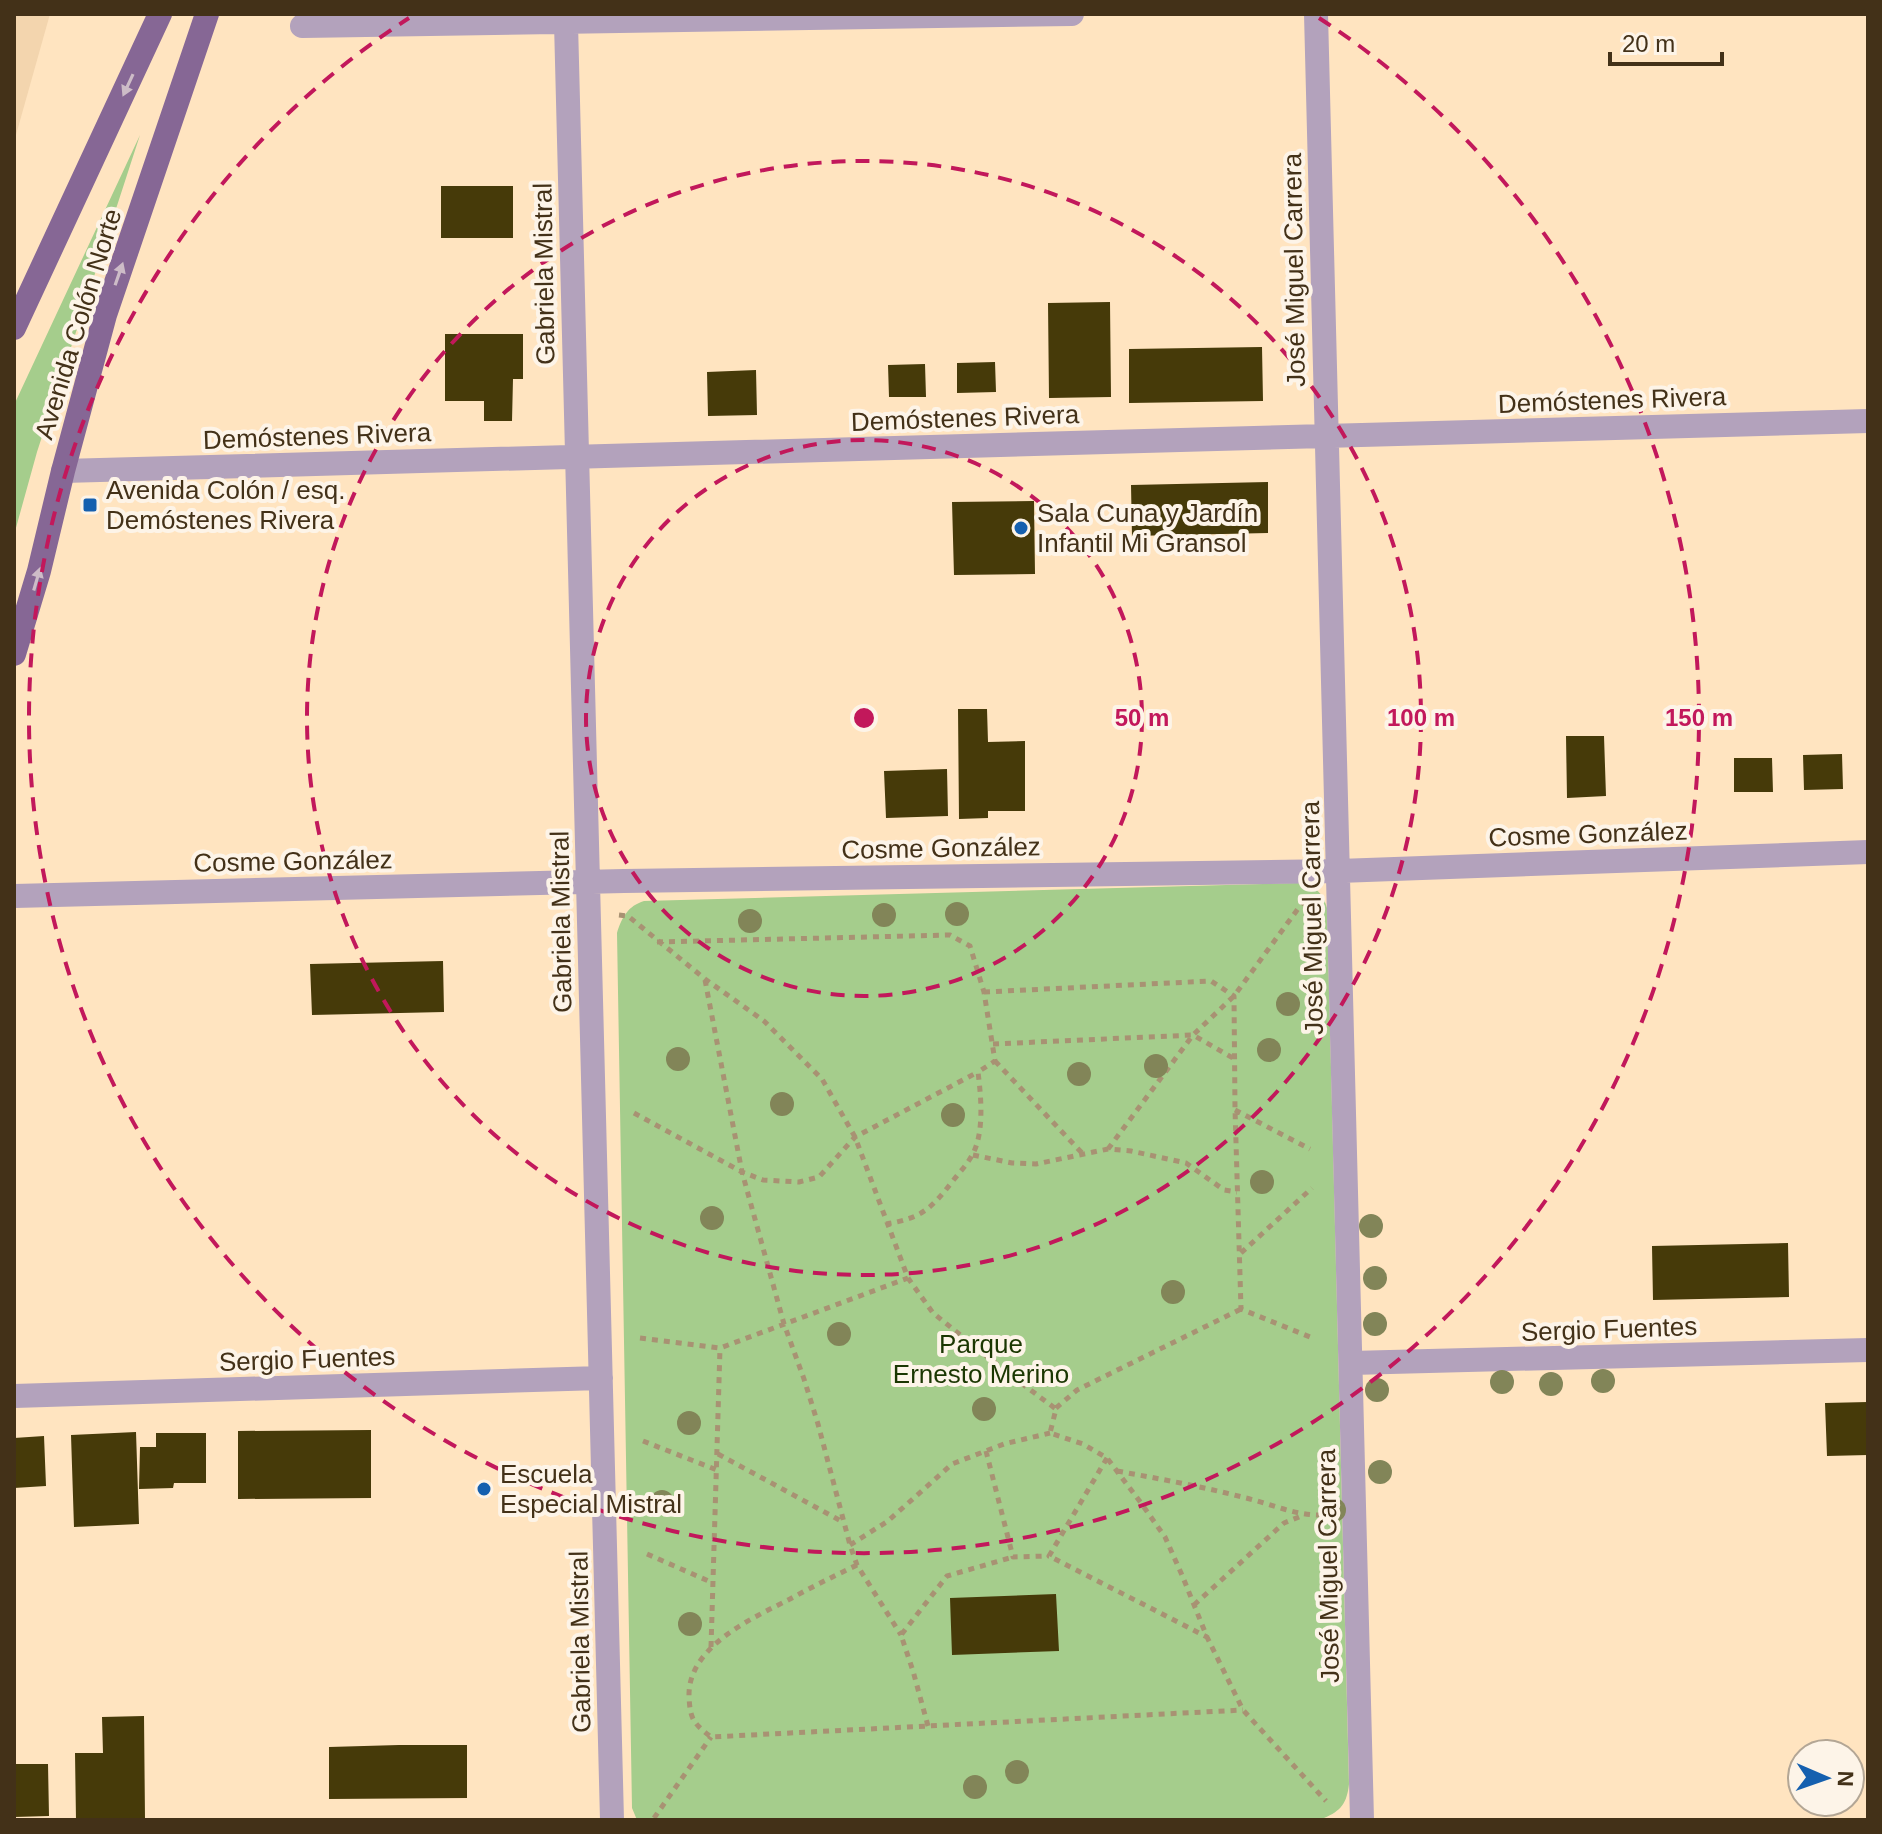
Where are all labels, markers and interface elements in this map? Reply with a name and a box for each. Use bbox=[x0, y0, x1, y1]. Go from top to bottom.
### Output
scale bar bbox=[1610, 16, 1722, 66]
text: 20 m bbox=[1622, 30, 1675, 57]
one-way arrow bbox=[121, 73, 135, 97]
street label: José Miguel Carrera bbox=[1277, 152, 1311, 387]
street label: Gabriela Mistral bbox=[527, 183, 561, 365]
street label: Avenida Colón Norte bbox=[29, 205, 127, 443]
one-way arrow bbox=[113, 262, 126, 286]
street label: Demóstenes Rivera bbox=[1497, 381, 1727, 419]
street label: Demóstenes Rivera bbox=[850, 399, 1080, 437]
street label: Demóstenes Rivera bbox=[202, 417, 432, 455]
place label: Avenida Colón / esq. Demóstenes Rivera bbox=[106, 475, 345, 535]
marker: Avenida Colón / esq. Demóstenes Rivera bbox=[81, 496, 99, 514]
place label: Sala Cuna y Jardín Infantil Mi Gransol bbox=[1037, 498, 1258, 558]
marker: Sala Cuna y Jardín Infantil Mi Gransol bbox=[1012, 519, 1030, 537]
one-way arrow bbox=[31, 567, 44, 591]
centre of rings bbox=[850, 704, 878, 732]
text: 50 m bbox=[1115, 704, 1169, 731]
text: 100 m bbox=[1387, 704, 1455, 731]
text: 150 m bbox=[1665, 704, 1733, 731]
street label: José Miguel Carrera bbox=[1295, 800, 1329, 1035]
street label: Cosme González bbox=[1488, 816, 1688, 852]
street label: Gabriela Mistral bbox=[544, 831, 578, 1013]
street label: Cosme González bbox=[841, 831, 1041, 865]
street label: Cosme González bbox=[193, 844, 393, 878]
street label: Sergio Fuentes bbox=[1520, 1311, 1698, 1347]
park label: Parque Ernesto Merino bbox=[893, 1329, 1069, 1389]
street label: Sergio Fuentes bbox=[218, 1341, 396, 1377]
street label: José Miguel Carrera bbox=[1311, 1448, 1345, 1683]
place label: Escuela Especial Mistral bbox=[500, 1459, 682, 1519]
marker: Escuela Especial Mistral bbox=[475, 1480, 493, 1498]
street label: Gabriela Mistral bbox=[563, 1551, 597, 1733]
north arrow bbox=[1786, 1738, 1866, 1818]
text: N bbox=[1833, 1770, 1858, 1787]

